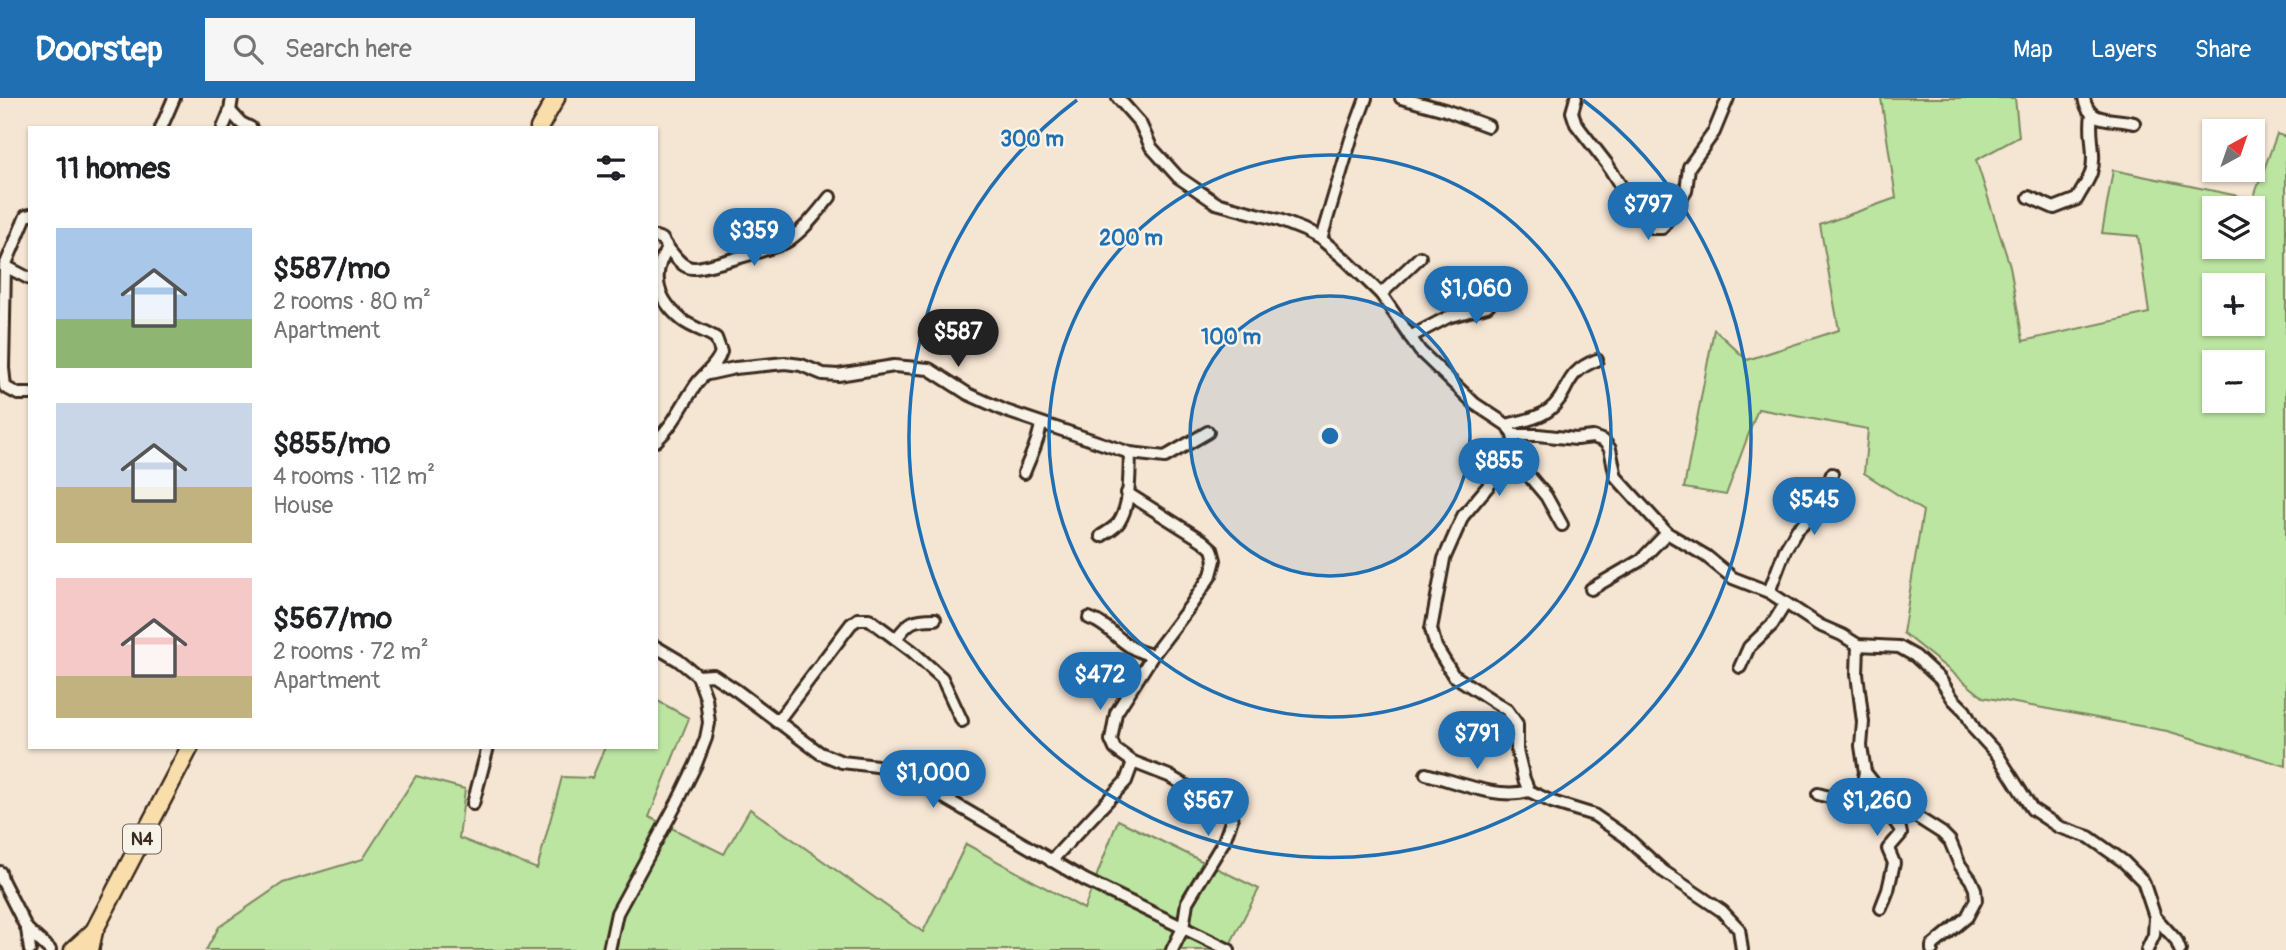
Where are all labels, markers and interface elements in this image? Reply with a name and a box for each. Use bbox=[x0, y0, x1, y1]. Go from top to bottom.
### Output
search box bbox=[205, 18, 695, 81]
text: Doorstep bbox=[35, 29, 163, 70]
icon: search bbox=[229, 30, 267, 68]
text: Search here bbox=[285, 33, 412, 65]
text: Map bbox=[2013, 35, 2053, 64]
text: Layers bbox=[2091, 35, 2157, 64]
text: Share bbox=[2195, 35, 2251, 64]
north arrow bbox=[2202, 119, 2264, 182]
map controls bbox=[2202, 119, 2265, 413]
text: 300 m bbox=[1000, 126, 1064, 153]
icon: filters bbox=[592, 149, 630, 187]
text: 11 homes bbox=[56, 150, 170, 187]
pin: $797 bbox=[1607, 183, 1689, 242]
text: $797 bbox=[1624, 190, 1672, 219]
button: layers bbox=[2202, 196, 2265, 259]
pin: $359 bbox=[713, 208, 795, 268]
text: $359 bbox=[729, 216, 779, 245]
text: 200 m bbox=[1099, 225, 1163, 252]
text: $587/mo bbox=[273, 250, 390, 287]
icon: home bbox=[112, 256, 196, 340]
pin: $1,060 bbox=[1419, 266, 1533, 326]
button: + bbox=[2202, 273, 2265, 336]
text: $1,060 bbox=[1440, 274, 1512, 303]
text: 2 rooms · 80 m² bbox=[273, 287, 431, 316]
pin: $587 bbox=[917, 310, 999, 369]
text: Apartment bbox=[273, 316, 380, 345]
text: $587 bbox=[934, 317, 982, 346]
text: 100 m bbox=[1201, 324, 1261, 351]
button: − bbox=[2202, 350, 2265, 413]
centre of rings bbox=[1318, 424, 1342, 448]
text: $855/mo bbox=[273, 425, 390, 462]
icon: home bbox=[112, 431, 196, 515]
pin: $855 bbox=[1458, 438, 1540, 498]
text: $855 bbox=[1475, 446, 1524, 475]
text: 4 rooms · 112 m² bbox=[273, 462, 435, 491]
pin: $545 bbox=[1773, 478, 1855, 537]
text: $545 bbox=[1789, 485, 1839, 514]
text: House bbox=[273, 491, 333, 520]
text: $567/mo bbox=[273, 600, 392, 637]
icon: home bbox=[112, 606, 196, 690]
text: 2 rooms · 72 m² bbox=[273, 637, 429, 666]
pin: $472 bbox=[1059, 652, 1141, 712]
text: $472 bbox=[1075, 660, 1125, 689]
text: Apartment bbox=[273, 666, 380, 695]
pin: $791 bbox=[1436, 712, 1518, 771]
text: $791 bbox=[1454, 719, 1500, 748]
pin: $1,000 bbox=[876, 750, 990, 810]
text: $1,000 bbox=[896, 758, 970, 787]
pin: $567 bbox=[1167, 778, 1249, 838]
pin: $1,260 bbox=[1820, 778, 1934, 838]
text: $567 bbox=[1183, 786, 1233, 815]
text: $1,260 bbox=[1842, 786, 1912, 815]
road number: N4 bbox=[123, 824, 161, 854]

